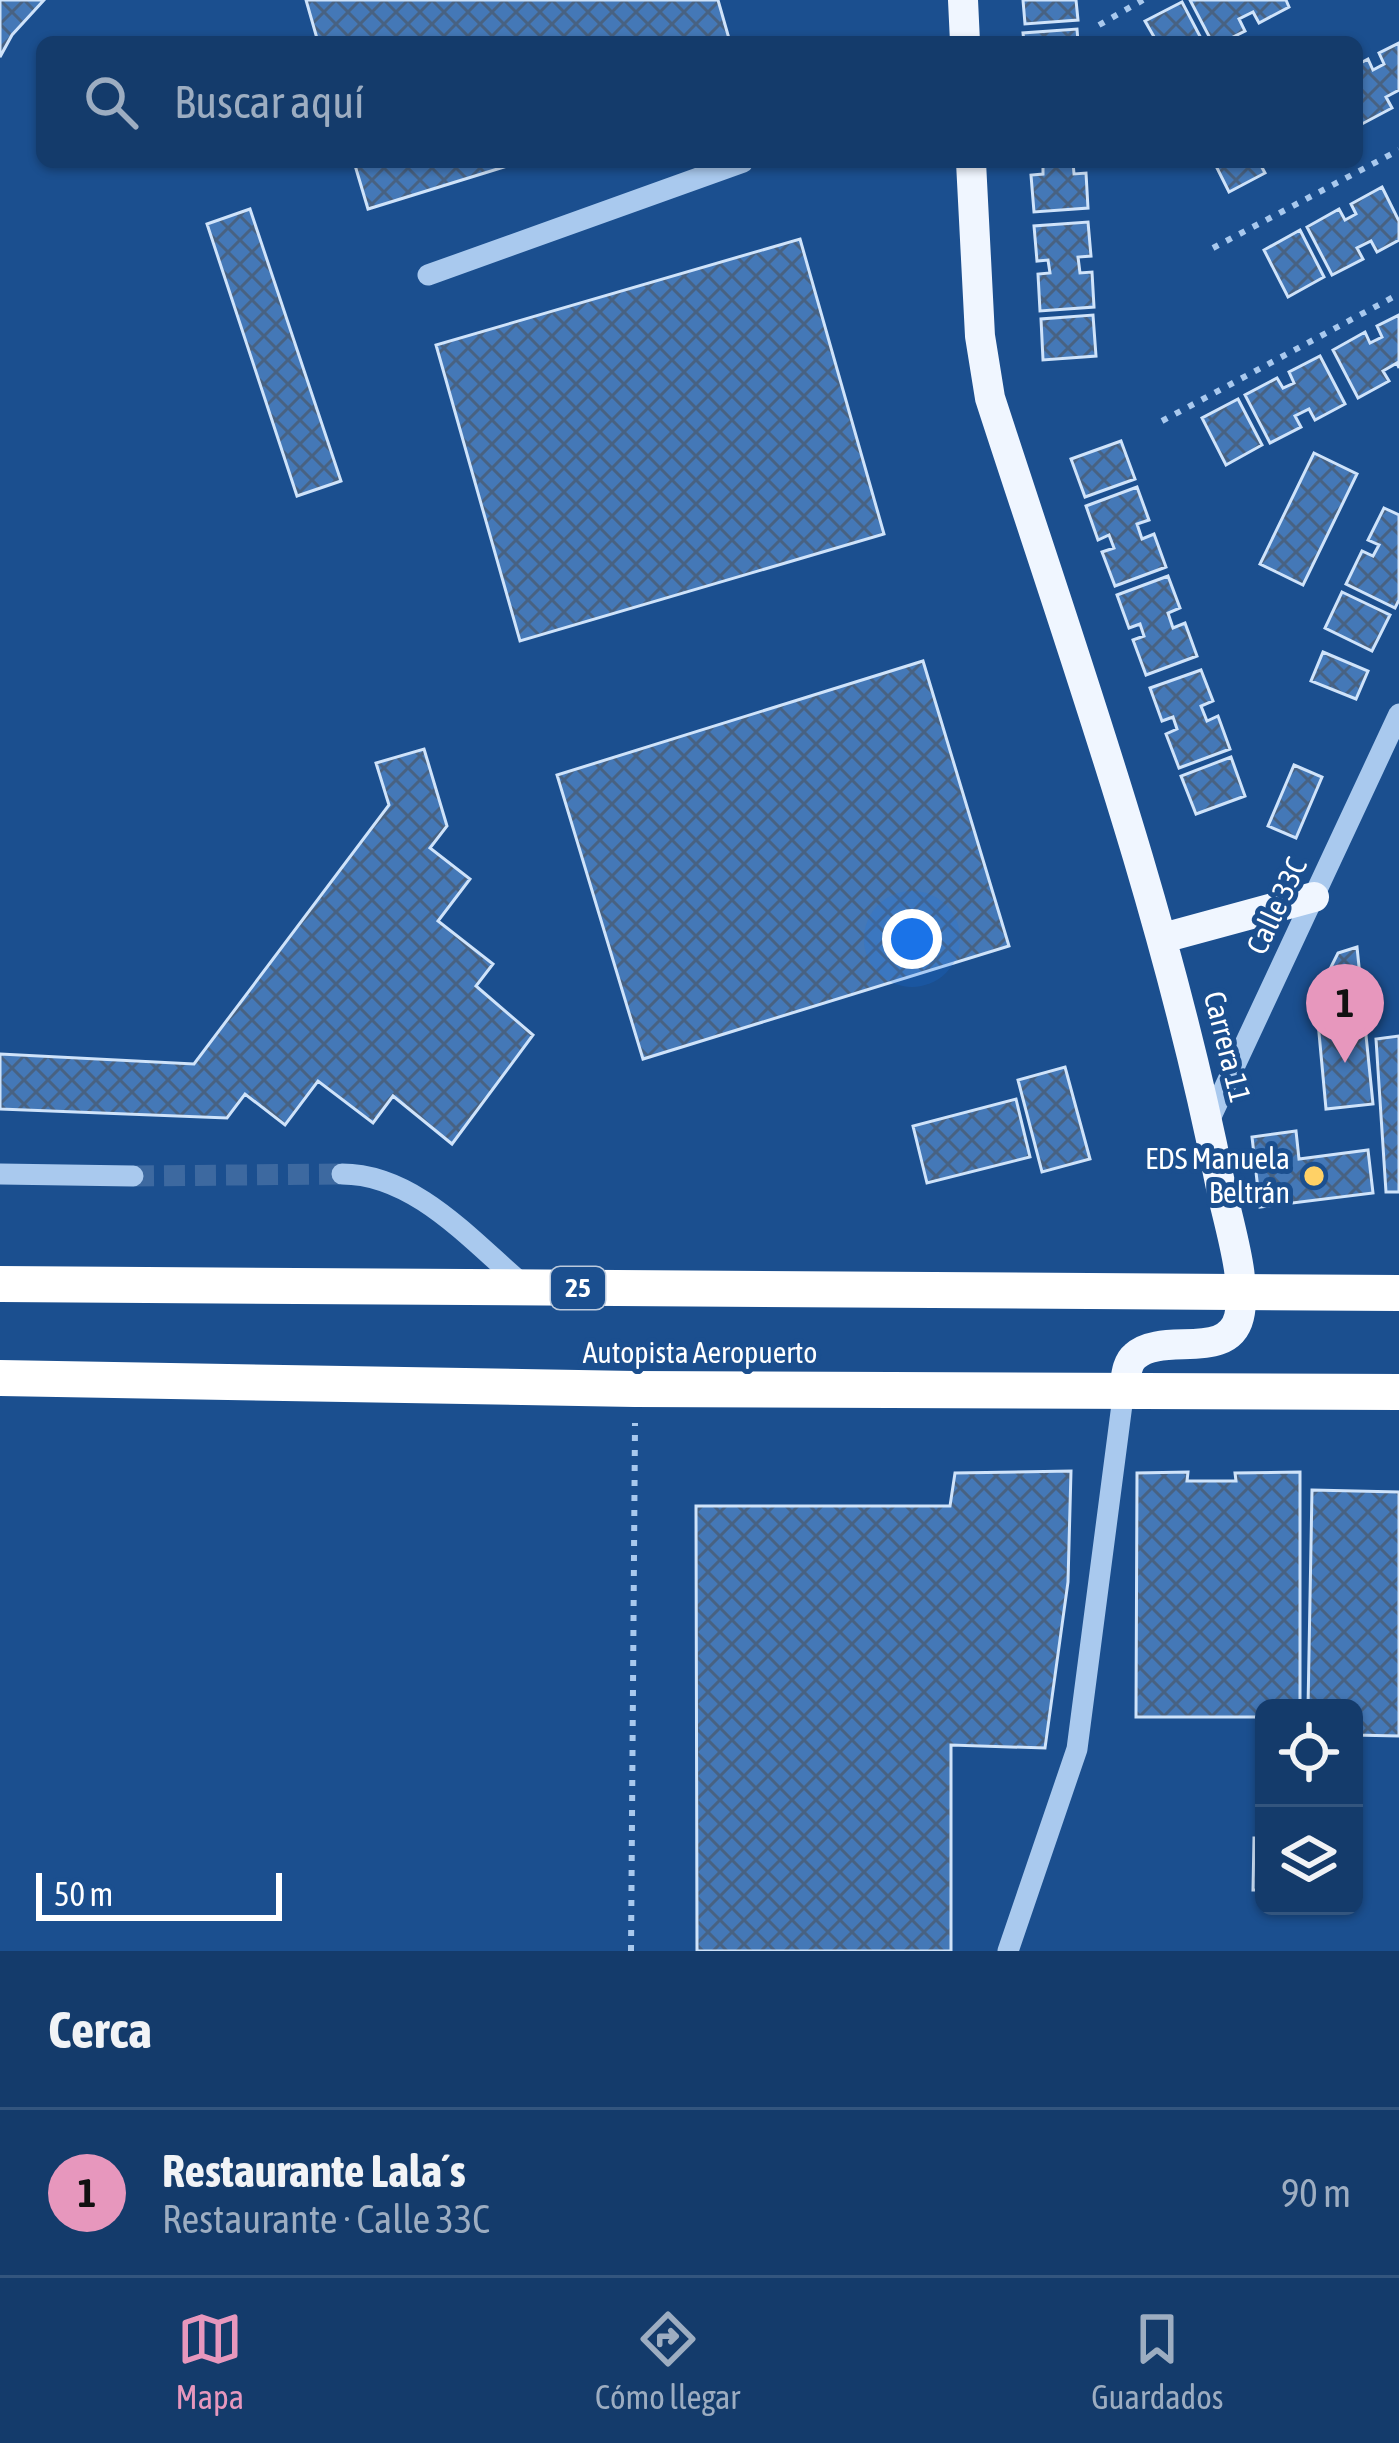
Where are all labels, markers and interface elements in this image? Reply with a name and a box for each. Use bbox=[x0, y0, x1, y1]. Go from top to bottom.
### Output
search box bbox=[36, 36, 1363, 168]
icon: search bbox=[78, 69, 144, 135]
text: Buscar aquí bbox=[174, 76, 364, 128]
street label: Calle 33C bbox=[1239, 852, 1313, 959]
your location bbox=[882, 909, 942, 969]
pin: 1 bbox=[1306, 964, 1384, 1063]
street label: Carrera 11 bbox=[1198, 988, 1258, 1106]
place label: EDS Manuela Beltrán bbox=[1145, 1141, 1290, 1209]
marker: EDS Manuela Beltrán bbox=[1301, 1163, 1327, 1189]
road number: 25 bbox=[551, 1267, 605, 1309]
street label: Autopista Aeropuerto bbox=[583, 1335, 817, 1369]
map controls bbox=[1255, 1699, 1363, 1915]
button: locate bbox=[1255, 1699, 1363, 1807]
button: layers bbox=[1255, 1807, 1363, 1915]
scale bar bbox=[36, 1867, 282, 1920]
text: 50 m bbox=[54, 1875, 113, 1913]
text: Cerca bbox=[48, 2000, 152, 2059]
text: Restaurante Lala´s bbox=[162, 2145, 466, 2197]
text: 1 bbox=[78, 2171, 96, 2215]
text: 90 m bbox=[1281, 2171, 1351, 2215]
text: Restaurante · Calle 33C bbox=[162, 2197, 490, 2241]
tab: Mapa bbox=[176, 2306, 244, 2416]
tab: Cómo llegar bbox=[595, 2306, 740, 2416]
tab: Guardados bbox=[1091, 2306, 1223, 2416]

